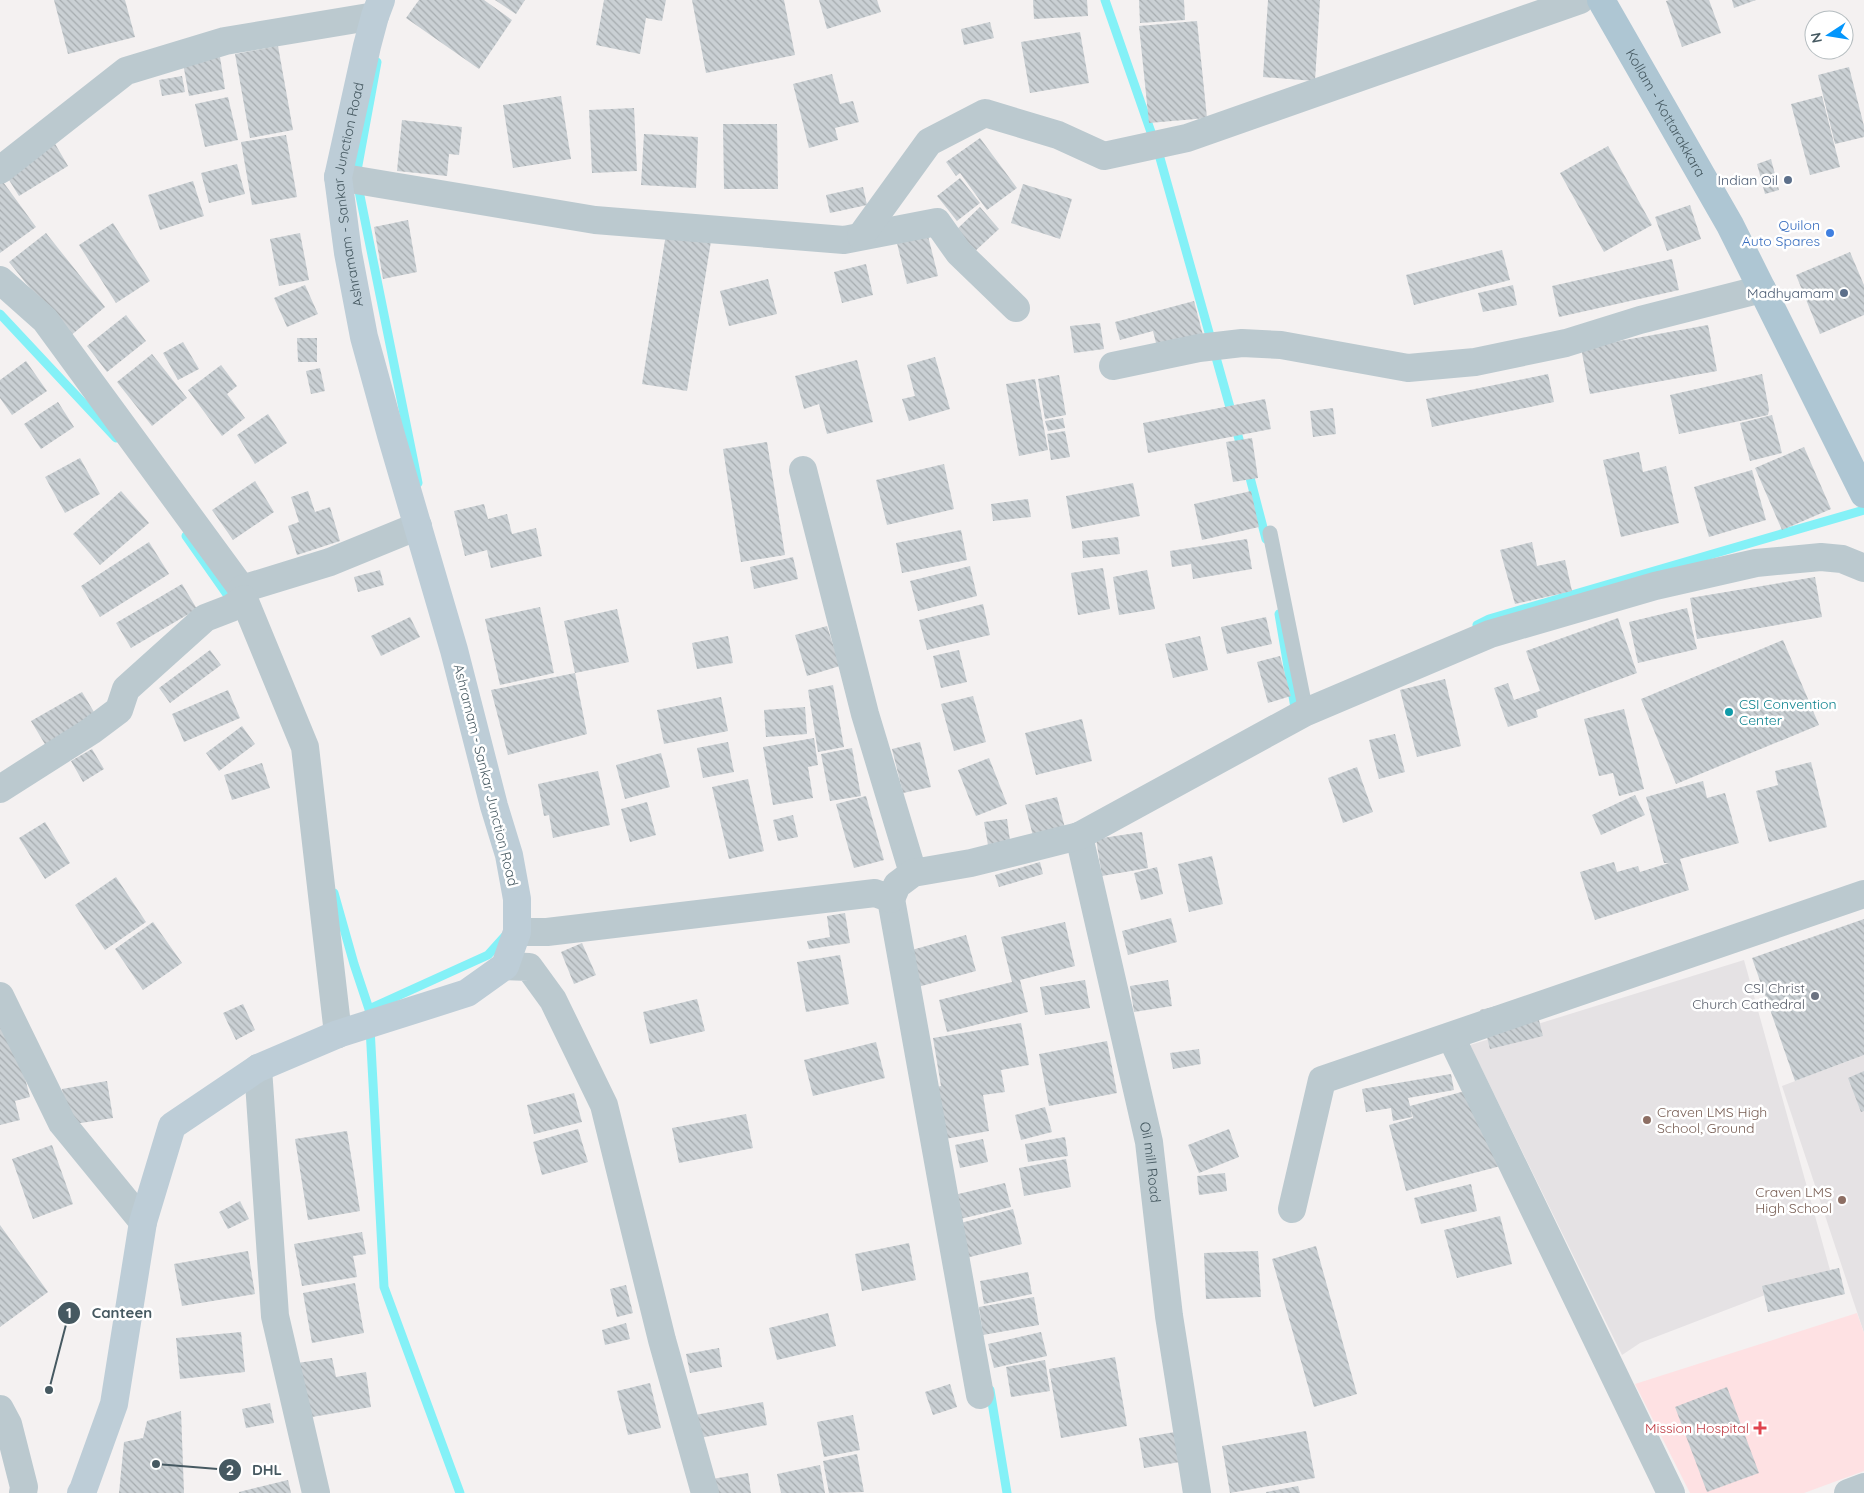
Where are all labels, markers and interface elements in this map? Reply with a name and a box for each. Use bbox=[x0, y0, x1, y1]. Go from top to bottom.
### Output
north arrow bbox=[1804, 10, 1854, 60]
text: N bbox=[1806, 31, 1826, 45]
street label: Kollam - Kottarakkara bbox=[1622, 45, 1709, 180]
text: Ashramam - Sankar Junction Road bbox=[329, 80, 368, 308]
street label: Ashramam - Sankar Junction Road bbox=[352, 80, 368, 308]
place label: Indian Oil bbox=[1718, 171, 1778, 189]
marker: Indian Oil bbox=[1782, 174, 1794, 186]
place label: Quilon Auto Spares bbox=[1742, 216, 1820, 250]
marker: Quilon Auto Spares bbox=[1824, 227, 1836, 239]
place label: Madhyamam bbox=[1747, 284, 1834, 302]
marker: Madhyamam bbox=[1838, 287, 1850, 299]
street label: Ashramam - Sankar Junction Road bbox=[450, 662, 522, 888]
place label: CSI Convention Center bbox=[1739, 695, 1837, 729]
marker: CSI Convention Center bbox=[1723, 706, 1735, 718]
place label: CSI Christ Church Cathedral bbox=[1692, 979, 1805, 1013]
marker: CSI Christ Church Cathedral bbox=[1809, 990, 1821, 1002]
place label: Craven LMS High School, Ground bbox=[1657, 1103, 1767, 1137]
marker: Craven LMS High School, Ground bbox=[1641, 1114, 1653, 1126]
street label: Oil mill Road bbox=[1136, 1120, 1165, 1204]
place label: Craven LMS High School bbox=[1755, 1183, 1832, 1217]
marker: Craven LMS High School bbox=[1836, 1194, 1848, 1206]
callout: Canteen bbox=[57, 1298, 162, 1328]
text: 1 bbox=[66, 1303, 72, 1322]
text: Canteen bbox=[92, 1303, 152, 1322]
place label: Mission Hospital bbox=[1645, 1419, 1749, 1437]
marker: Mission Hospital bbox=[1753, 1421, 1767, 1435]
callout: DHL bbox=[217, 1455, 292, 1485]
text: 2 bbox=[226, 1460, 234, 1479]
text: DHL bbox=[252, 1460, 282, 1479]

